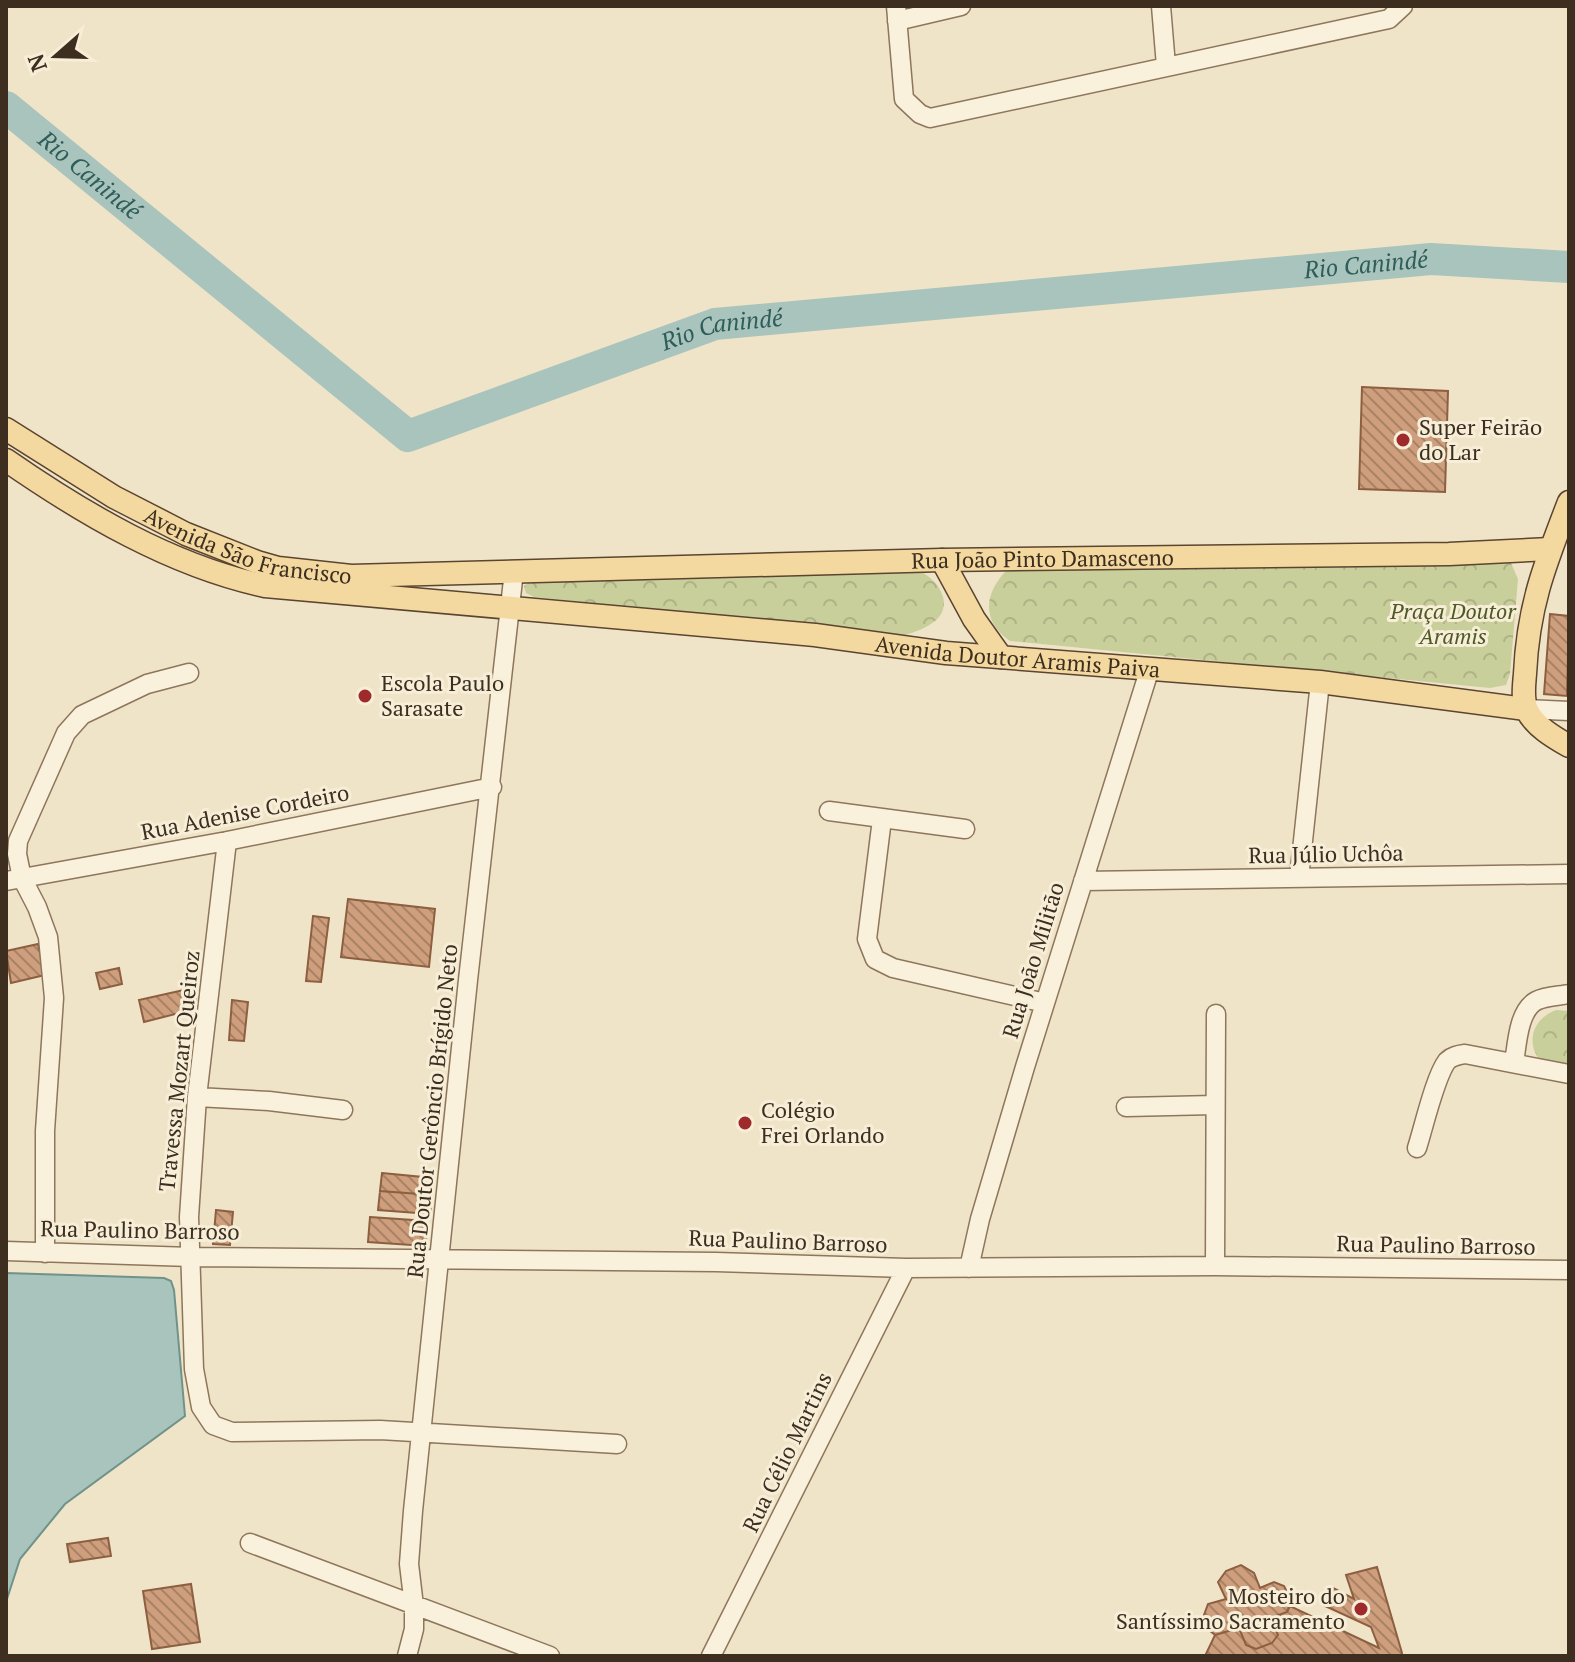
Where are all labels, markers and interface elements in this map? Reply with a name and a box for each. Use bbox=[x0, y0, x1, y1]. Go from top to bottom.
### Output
north arrow bbox=[16, 16, 96, 96]
text: N bbox=[20, 50, 53, 76]
water label: Rio Canindé bbox=[31, 122, 149, 227]
water label: Rio Canindé bbox=[1302, 242, 1430, 286]
water label: Rio Canindé bbox=[655, 301, 785, 358]
place label: Super Feirão do Lar bbox=[1419, 412, 1542, 466]
marker: Super Feirão do Lar bbox=[1394, 431, 1412, 449]
street label: Avenida São Francisco bbox=[139, 500, 353, 590]
street label: Rua João Pinto Damasceno bbox=[911, 542, 1174, 575]
park label: Praça Doutor Aramis bbox=[1389, 596, 1517, 650]
street label: Avenida Doutor Aramis Paiva bbox=[873, 628, 1161, 684]
place label: Escola Paulo Sarasate bbox=[381, 668, 504, 722]
marker: Escola Paulo Sarasate bbox=[356, 687, 374, 705]
street label: Rua Adenise Cordeiro bbox=[138, 777, 351, 846]
street label: Rua Júlio Uchôa bbox=[1248, 838, 1404, 869]
street label: Rua João Militão bbox=[995, 878, 1070, 1041]
street label: Rua Doutor Gerôncio Brígido Neto bbox=[400, 942, 463, 1279]
street label: Travessa Mozart Queiroz bbox=[151, 949, 206, 1193]
place label: Colégio Frei Orlando bbox=[761, 1095, 884, 1149]
marker: Colégio Frei Orlando bbox=[736, 1114, 754, 1132]
street label: Rua Paulino Barroso bbox=[40, 1213, 240, 1246]
street label: Rua Paulino Barroso bbox=[688, 1223, 888, 1258]
street label: Rua Paulino Barroso bbox=[1336, 1228, 1536, 1261]
street label: Rua Célio Martins bbox=[735, 1367, 838, 1537]
place label: Mosteiro do Santíssimo Sacramento bbox=[1116, 1581, 1345, 1635]
marker: Mosteiro do Santíssimo Sacramento bbox=[1352, 1600, 1370, 1618]

